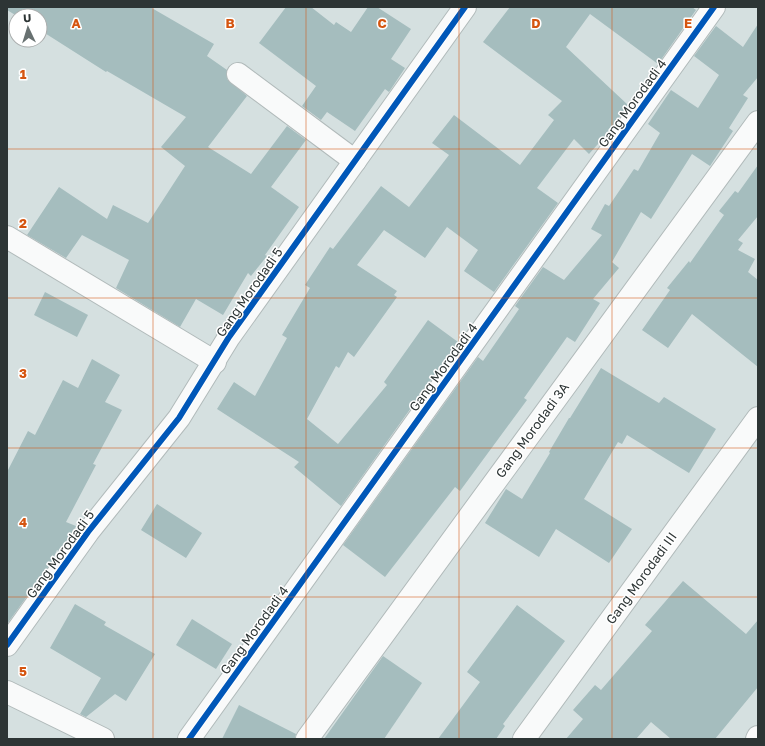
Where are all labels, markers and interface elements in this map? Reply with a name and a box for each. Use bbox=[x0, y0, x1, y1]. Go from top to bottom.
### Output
north arrow bbox=[8, 8, 48, 48]
text: U bbox=[23, 11, 32, 24]
text: A bbox=[71, 15, 81, 31]
text: B bbox=[225, 15, 235, 31]
text: C bbox=[377, 15, 387, 31]
text: D bbox=[531, 15, 541, 31]
text: E bbox=[684, 15, 692, 31]
street label: Gang Morodadi 4 bbox=[595, 56, 670, 150]
text: 1 bbox=[20, 66, 27, 82]
text: 2 bbox=[19, 215, 27, 231]
street label: Gang Morodadi 5 bbox=[212, 244, 286, 340]
street label: Gang Morodadi 4 bbox=[406, 320, 481, 414]
text: 3 bbox=[19, 365, 27, 381]
street label: Gang Morodadi 3A bbox=[492, 379, 572, 481]
street label: Gang Morodadi 5 bbox=[23, 507, 97, 601]
text: 4 bbox=[19, 514, 27, 530]
street label: Gang Morodadi III bbox=[602, 529, 680, 627]
street label: Gang Morodadi 4 bbox=[217, 583, 292, 677]
text: 5 bbox=[19, 663, 27, 679]

